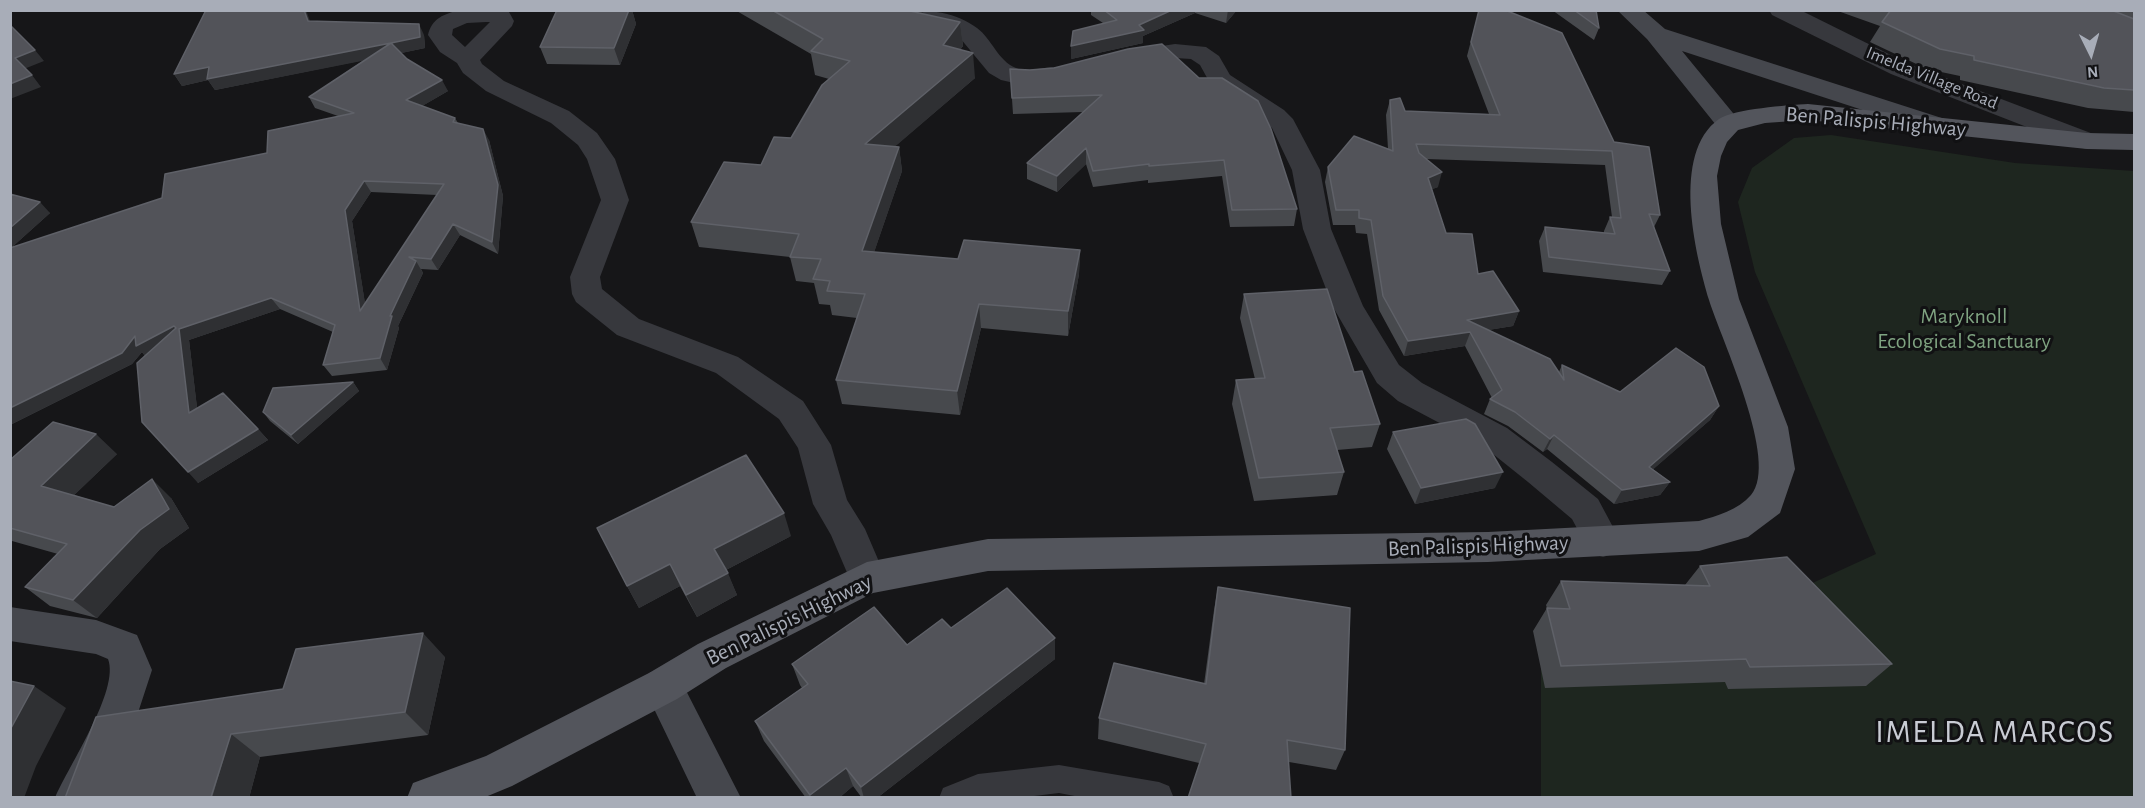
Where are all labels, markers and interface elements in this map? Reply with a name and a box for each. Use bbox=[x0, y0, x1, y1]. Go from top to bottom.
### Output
north arrow bbox=[2061, 24, 2121, 84]
street label: Imelda Village Road bbox=[1863, 42, 2001, 114]
text: N bbox=[2086, 63, 2099, 80]
street label: Ben Palispis Highway bbox=[1785, 101, 1967, 143]
park label: Maryknoll Ecological Sanctuary bbox=[1877, 303, 2051, 354]
street label: Ben Palispis Highway bbox=[1387, 530, 1569, 562]
street label: Ben Palispis Highway bbox=[702, 569, 876, 671]
district label: IMELDA MARCOS bbox=[1875, 713, 2115, 751]

